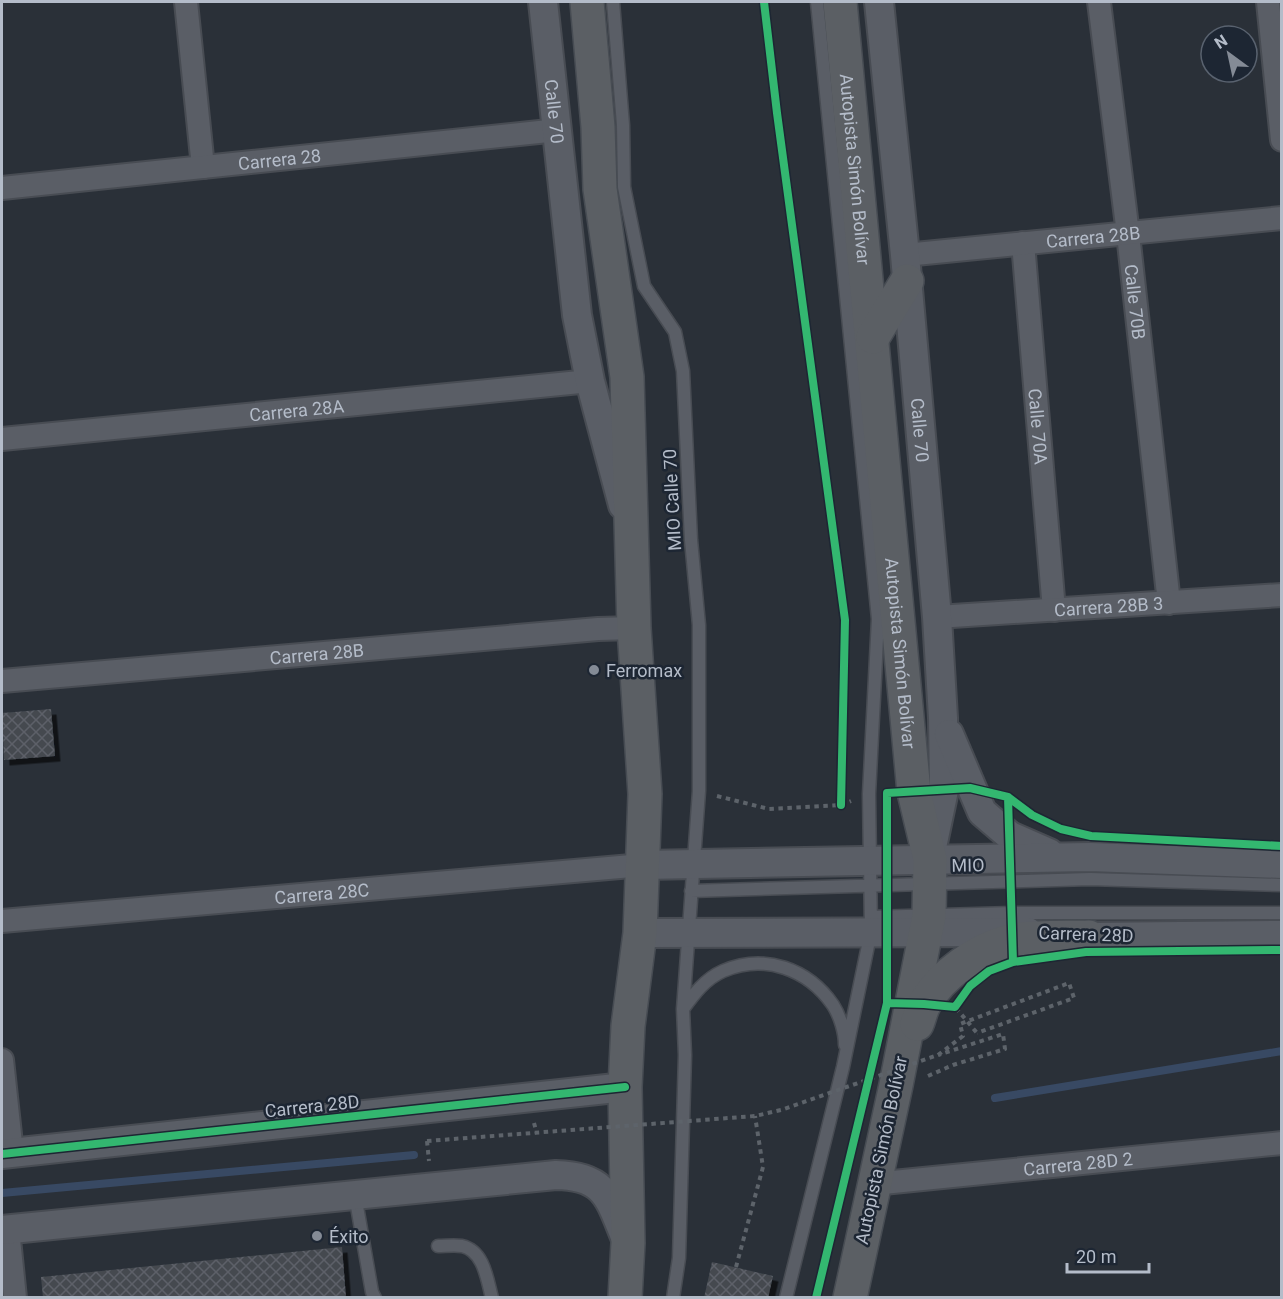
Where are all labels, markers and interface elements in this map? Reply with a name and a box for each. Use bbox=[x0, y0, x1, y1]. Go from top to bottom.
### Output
north arrow bbox=[1199, 24, 1259, 84]
text: N bbox=[1211, 31, 1231, 53]
street label: Autopista Simón Bolívar bbox=[836, 73, 875, 266]
street label: Calle 70 bbox=[541, 78, 569, 145]
street label: Carrera 28 bbox=[237, 144, 322, 174]
street label: Carrera 28B bbox=[1045, 221, 1141, 252]
street label: Calle 70B bbox=[1121, 263, 1150, 341]
street label: Calle 70A bbox=[1025, 387, 1052, 466]
street label: Carrera 28A bbox=[248, 395, 345, 425]
street label: Calle 70 bbox=[907, 397, 934, 463]
street label: MIO Calle 70 bbox=[659, 449, 685, 551]
street label: Autopista Simón Bolívar bbox=[882, 557, 920, 750]
street label: Carrera 28B 3 bbox=[1054, 592, 1164, 620]
street label: Carrera 28B bbox=[269, 639, 365, 668]
place label: Ferromax bbox=[606, 660, 682, 681]
marker: Ferromax bbox=[587, 663, 601, 677]
street label: MIO bbox=[951, 854, 985, 876]
street label: Carrera 28C bbox=[274, 878, 370, 908]
street label: Carrera 28D bbox=[1038, 922, 1134, 946]
street label: Autopista Simón Bolívar bbox=[851, 1054, 911, 1246]
street label: Carrera 28D bbox=[264, 1091, 360, 1121]
street label: Carrera 28D 2 bbox=[1022, 1148, 1134, 1179]
place label: Éxito bbox=[329, 1226, 369, 1247]
marker: Éxito bbox=[310, 1229, 324, 1243]
scale bar bbox=[1067, 1236, 1150, 1274]
text: 20 m bbox=[1076, 1246, 1116, 1267]

